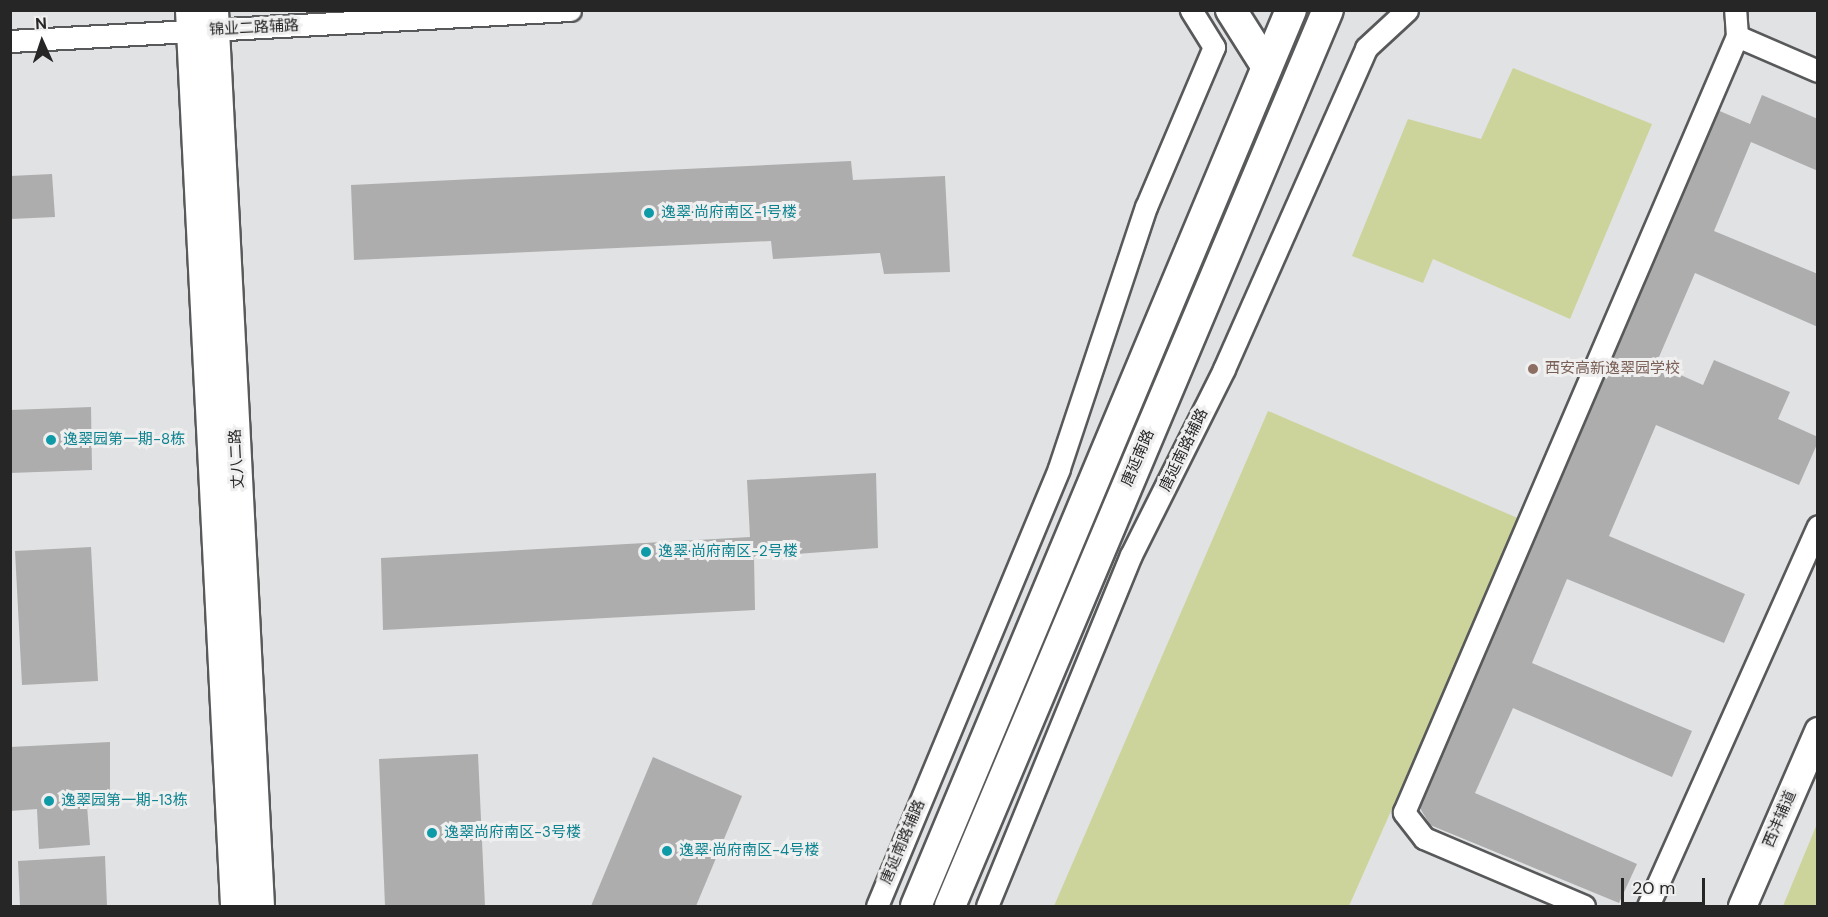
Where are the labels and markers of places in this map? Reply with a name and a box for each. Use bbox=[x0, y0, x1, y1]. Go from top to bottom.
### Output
place label: 逸翠·尚府南区-1号楼 bbox=[661, 204, 797, 222]
marker: 逸翠·尚府南区-1号楼 bbox=[642, 206, 656, 220]
place label: 西安高新逸翠园学校 bbox=[1545, 360, 1680, 378]
marker: 西安高新逸翠园学校 bbox=[1526, 362, 1540, 376]
place label: 逸翠园第一期-8栋 bbox=[63, 431, 185, 449]
marker: 逸翠园第一期-8栋 bbox=[44, 433, 58, 447]
place label: 逸翠·尚府南区-2号楼 bbox=[658, 543, 798, 561]
marker: 逸翠·尚府南区-2号楼 bbox=[639, 545, 653, 559]
place label: 逸翠园第一期-13栋 bbox=[61, 792, 188, 810]
marker: 逸翠园第一期-13栋 bbox=[42, 794, 56, 808]
place label: 逸翠尚府南区-3号楼 bbox=[444, 824, 581, 842]
marker: 逸翠尚府南区-3号楼 bbox=[425, 826, 439, 840]
place label: 逸翠·尚府南区-4号楼 bbox=[679, 842, 819, 860]
marker: 逸翠·尚府南区-4号楼 bbox=[660, 844, 674, 858]

